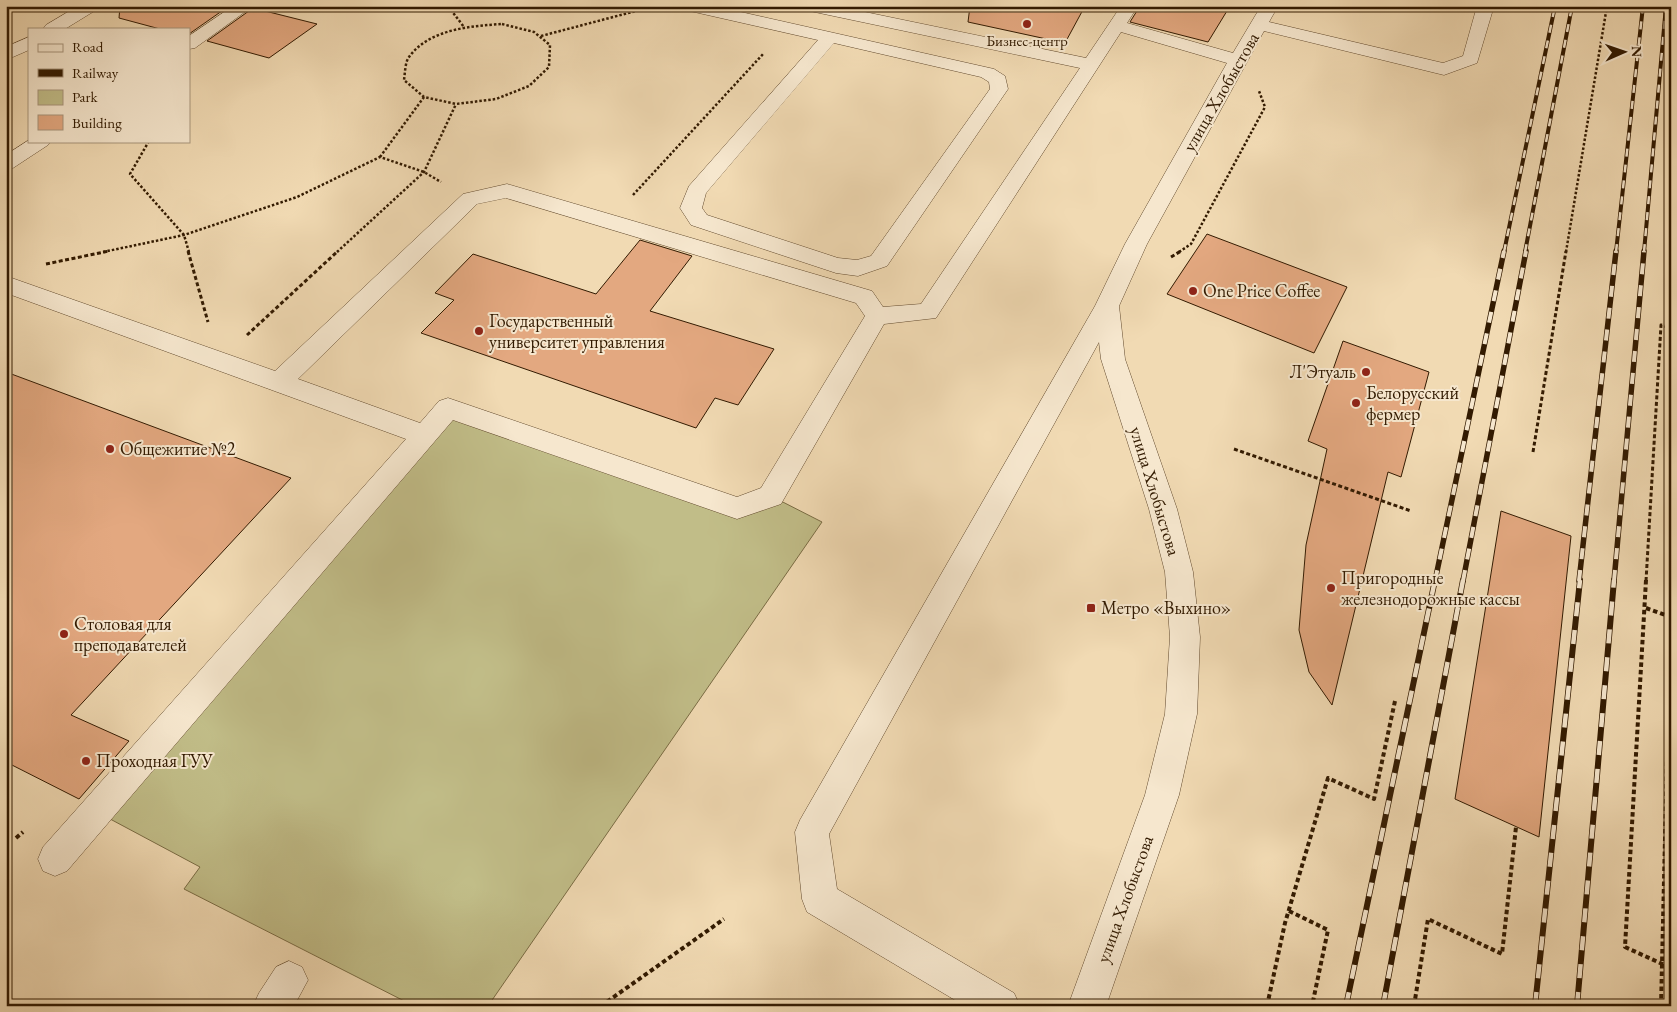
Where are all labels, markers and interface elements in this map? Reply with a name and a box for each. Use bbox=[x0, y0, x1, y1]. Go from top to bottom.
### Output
marker: Бизнес-центр bbox=[1021, 18, 1033, 30]
street label: улица Хлобыстова bbox=[1177, 27, 1264, 155]
legend bbox=[28, 28, 190, 142]
north arrow bbox=[1600, 28, 1650, 78]
place label: Бизнес-центр bbox=[986, 31, 1068, 50]
text: Road bbox=[72, 37, 104, 56]
text: N bbox=[1628, 46, 1646, 58]
text: Railway bbox=[72, 63, 119, 82]
text: Park bbox=[72, 87, 99, 106]
text: Building bbox=[72, 113, 122, 132]
place label: One Price Coffee bbox=[1203, 279, 1320, 302]
marker: One Price Coffee bbox=[1187, 285, 1199, 297]
place label: Государственный университет управления bbox=[489, 309, 665, 353]
marker: Государственный университет управления bbox=[473, 325, 485, 337]
place label: Л'Этуаль bbox=[1290, 360, 1356, 383]
marker: Л'Этуаль bbox=[1360, 366, 1372, 378]
place label: Белорусский фермер bbox=[1366, 381, 1460, 425]
marker: Белорусский фермер bbox=[1350, 397, 1362, 409]
street label: улица Хлобыстова bbox=[1125, 423, 1186, 559]
place label: Общежитие №2 bbox=[120, 437, 236, 460]
marker: Общежитие №2 bbox=[104, 443, 116, 455]
place label: Пригородные железнодорожные кассы bbox=[1341, 566, 1520, 610]
marker: Пригородные железнодорожные кассы bbox=[1325, 582, 1337, 594]
place label: Метро «Выхино» bbox=[1101, 596, 1231, 619]
marker: Метро «Выхино» bbox=[1085, 602, 1097, 614]
place label: Столовая для преподавателей bbox=[74, 612, 187, 656]
marker: Столовая для преподавателей bbox=[58, 628, 70, 640]
place label: Проходная ГУУ bbox=[96, 749, 213, 772]
marker: Проходная ГУУ bbox=[80, 755, 92, 767]
street label: улица Хлобыстова bbox=[1091, 831, 1159, 966]

